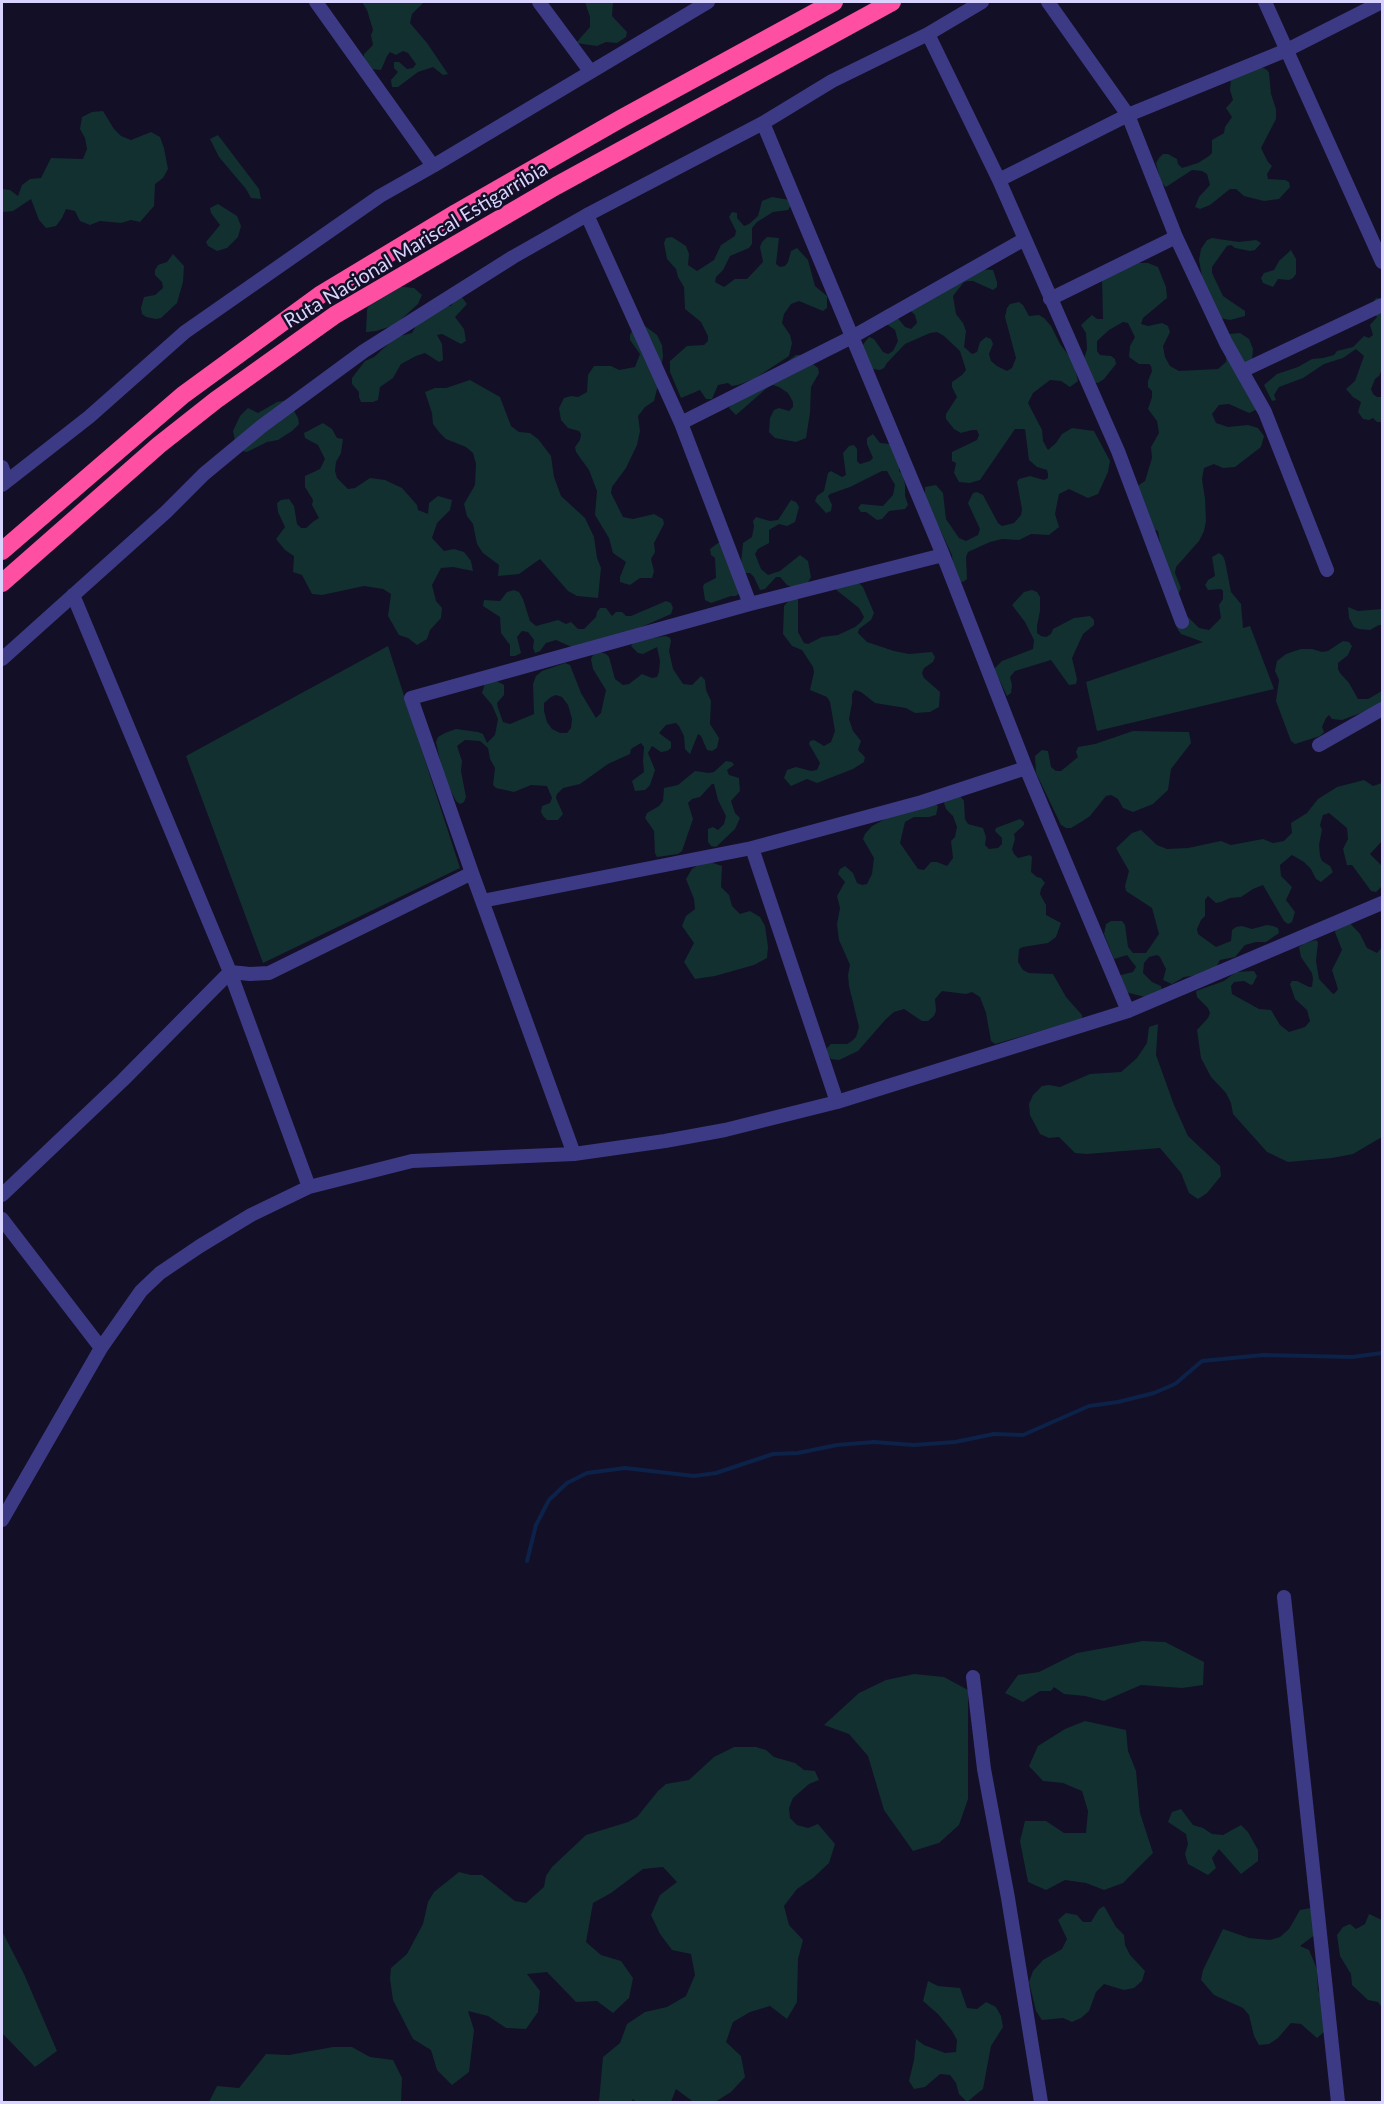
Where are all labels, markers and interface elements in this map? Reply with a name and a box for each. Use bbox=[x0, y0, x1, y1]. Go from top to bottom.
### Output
street label: Ruta Nacional Mariscal Estigarribia bbox=[280, 157, 552, 333]

